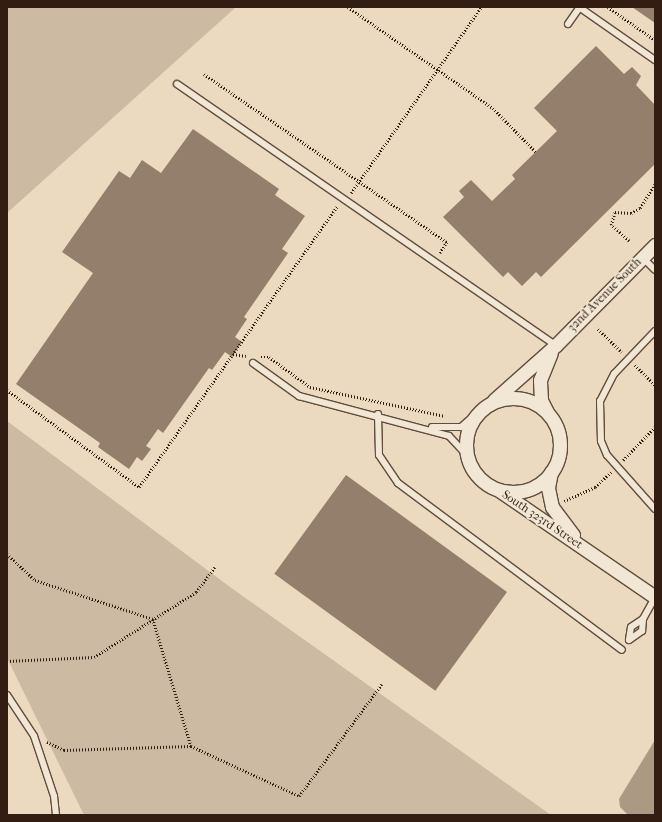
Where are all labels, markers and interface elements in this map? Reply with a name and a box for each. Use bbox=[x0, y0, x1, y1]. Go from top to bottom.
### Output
street label: 32nd Avenue South bbox=[565, 255, 645, 335]
street label: South 323rd Street bbox=[499, 488, 585, 552]

